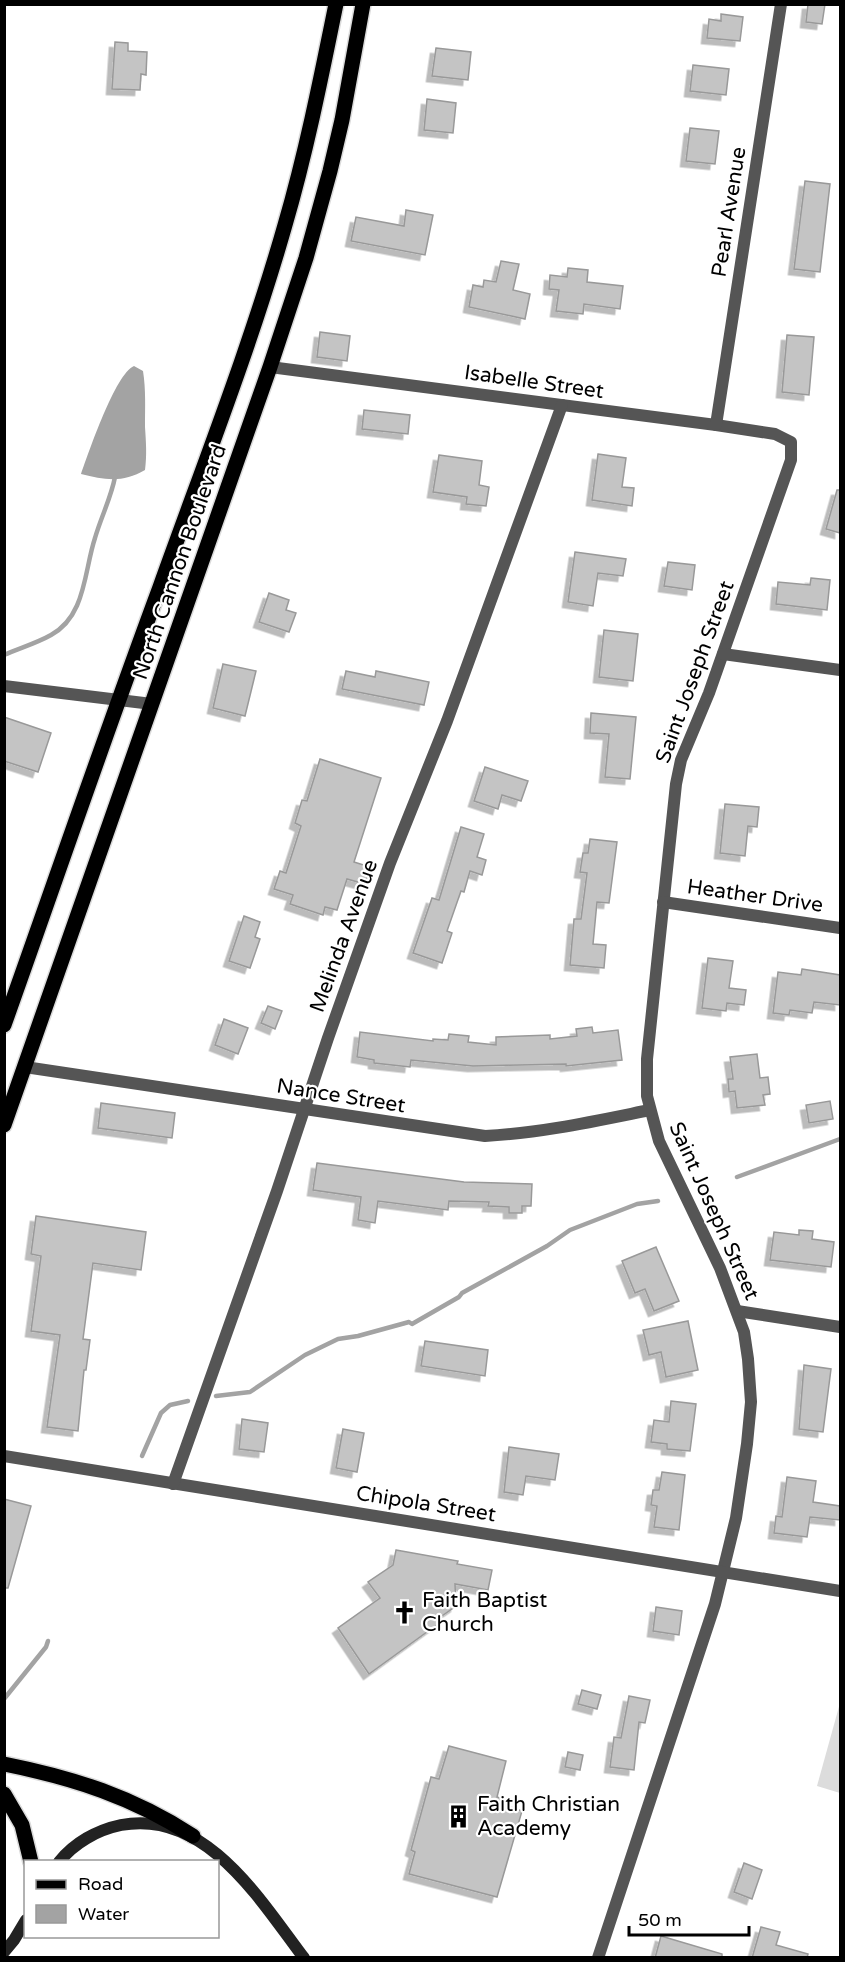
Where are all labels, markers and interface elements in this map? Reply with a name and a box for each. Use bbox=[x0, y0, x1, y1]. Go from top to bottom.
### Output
street label: Pearl Avenue bbox=[706, 145, 752, 279]
street label: Isabelle Street bbox=[463, 360, 605, 404]
street label: North Cannon Boulevard bbox=[128, 441, 232, 683]
street label: Saint Joseph Street bbox=[650, 577, 740, 767]
street label: Melinda Avenue bbox=[305, 856, 383, 1016]
street label: Heather Drive bbox=[685, 874, 825, 918]
street label: Nance Street bbox=[275, 1073, 407, 1119]
street label: Saint Joseph Street bbox=[664, 1118, 764, 1304]
street label: Chipola Street bbox=[354, 1481, 498, 1527]
place label: Faith Baptist Church bbox=[422, 1588, 547, 1637]
church icon: Faith Baptist Church bbox=[391, 1599, 417, 1625]
place label: Faith Christian Academy bbox=[477, 1792, 620, 1841]
building icon: Faith Christian Academy bbox=[446, 1803, 472, 1829]
legend bbox=[24, 1860, 219, 1938]
text: Road bbox=[78, 1873, 123, 1895]
scale bar bbox=[629, 1899, 749, 1937]
text: Water bbox=[78, 1903, 129, 1925]
text: 50 m bbox=[638, 1909, 682, 1931]

